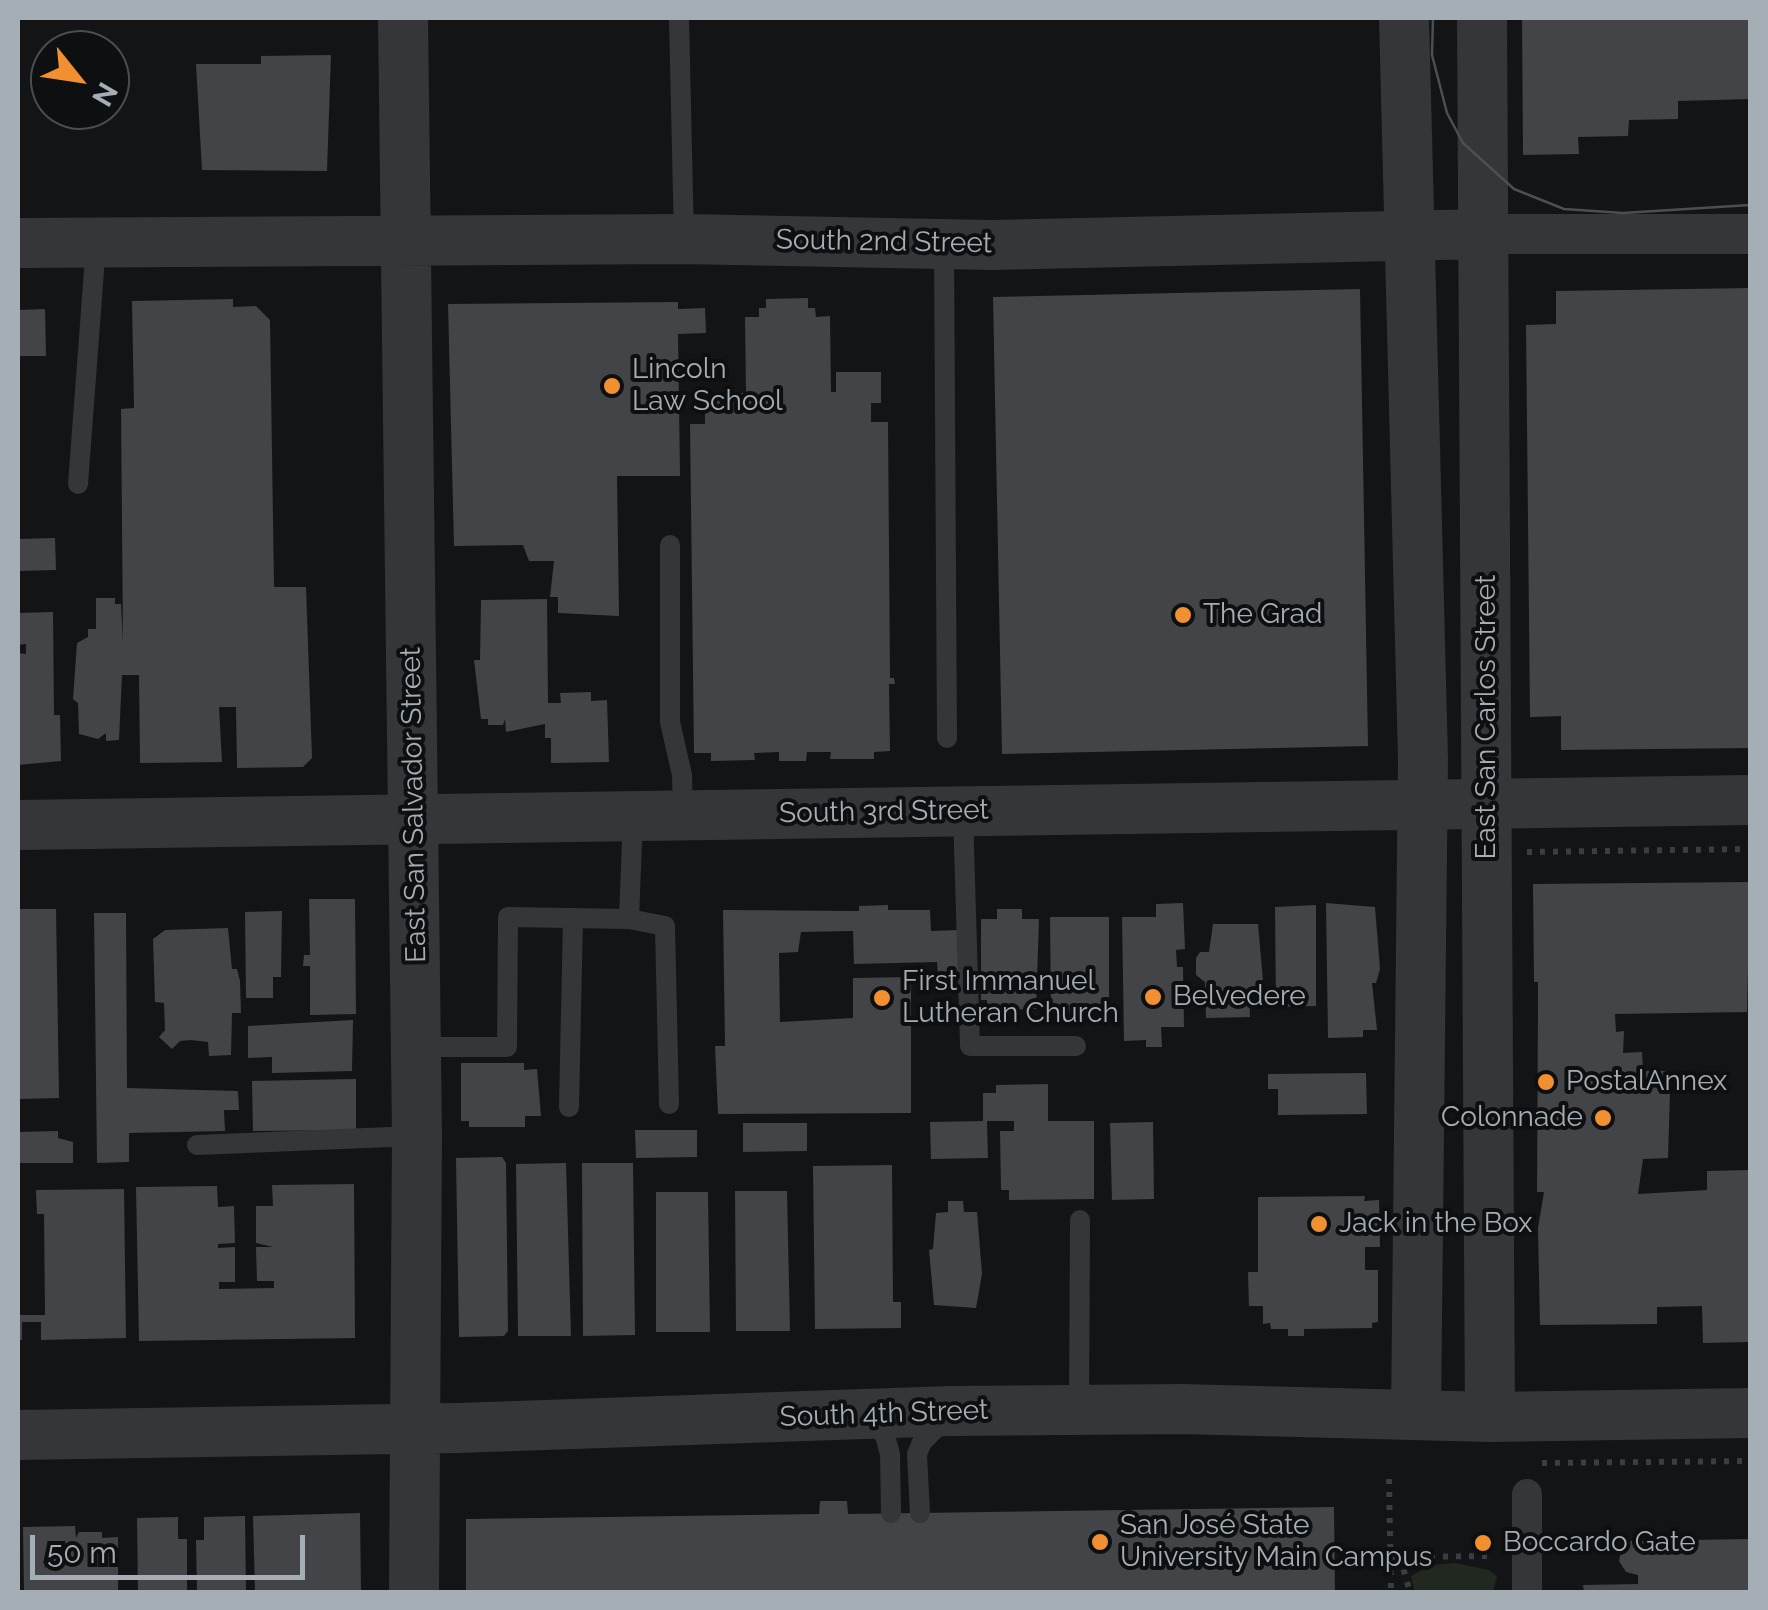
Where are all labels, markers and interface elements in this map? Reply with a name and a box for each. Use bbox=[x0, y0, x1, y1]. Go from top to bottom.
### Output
north arrow bbox=[30, 30, 130, 130]
text: N bbox=[85, 77, 124, 112]
street label: South 2nd Street bbox=[776, 223, 992, 261]
place label: Lincoln Law School bbox=[632, 353, 783, 419]
marker: Lincoln Law School bbox=[601, 375, 623, 397]
street label: East San Carlos Street bbox=[1470, 575, 1504, 859]
place label: The Grad bbox=[1203, 598, 1322, 632]
marker: The Grad bbox=[1172, 604, 1194, 626]
street label: East San Salvador Street bbox=[394, 647, 434, 963]
street label: South 3rd Street bbox=[779, 793, 989, 831]
place label: First Immanuel Lutheran Church bbox=[902, 965, 1119, 1031]
place label: Belvedere bbox=[1173, 980, 1306, 1014]
marker: Belvedere bbox=[1142, 986, 1164, 1008]
marker: First Immanuel Lutheran Church bbox=[871, 987, 893, 1009]
place label: PostalAnnex bbox=[1566, 1065, 1727, 1099]
marker: PostalAnnex bbox=[1535, 1071, 1557, 1093]
place label: Colonnade bbox=[1441, 1101, 1583, 1135]
marker: Colonnade bbox=[1592, 1107, 1614, 1129]
place label: Jack in the Box bbox=[1339, 1207, 1532, 1241]
marker: Jack in the Box bbox=[1308, 1213, 1330, 1235]
street label: South 4th Street bbox=[779, 1394, 989, 1434]
place label: San José State University Main Campus bbox=[1120, 1509, 1432, 1575]
scale bar bbox=[35, 1515, 310, 1577]
place label: Boccardo Gate bbox=[1503, 1526, 1696, 1560]
marker: San José State University Main Campus bbox=[1089, 1531, 1111, 1553]
marker: Boccardo Gate bbox=[1472, 1532, 1494, 1554]
text: 50 m bbox=[47, 1535, 117, 1570]

